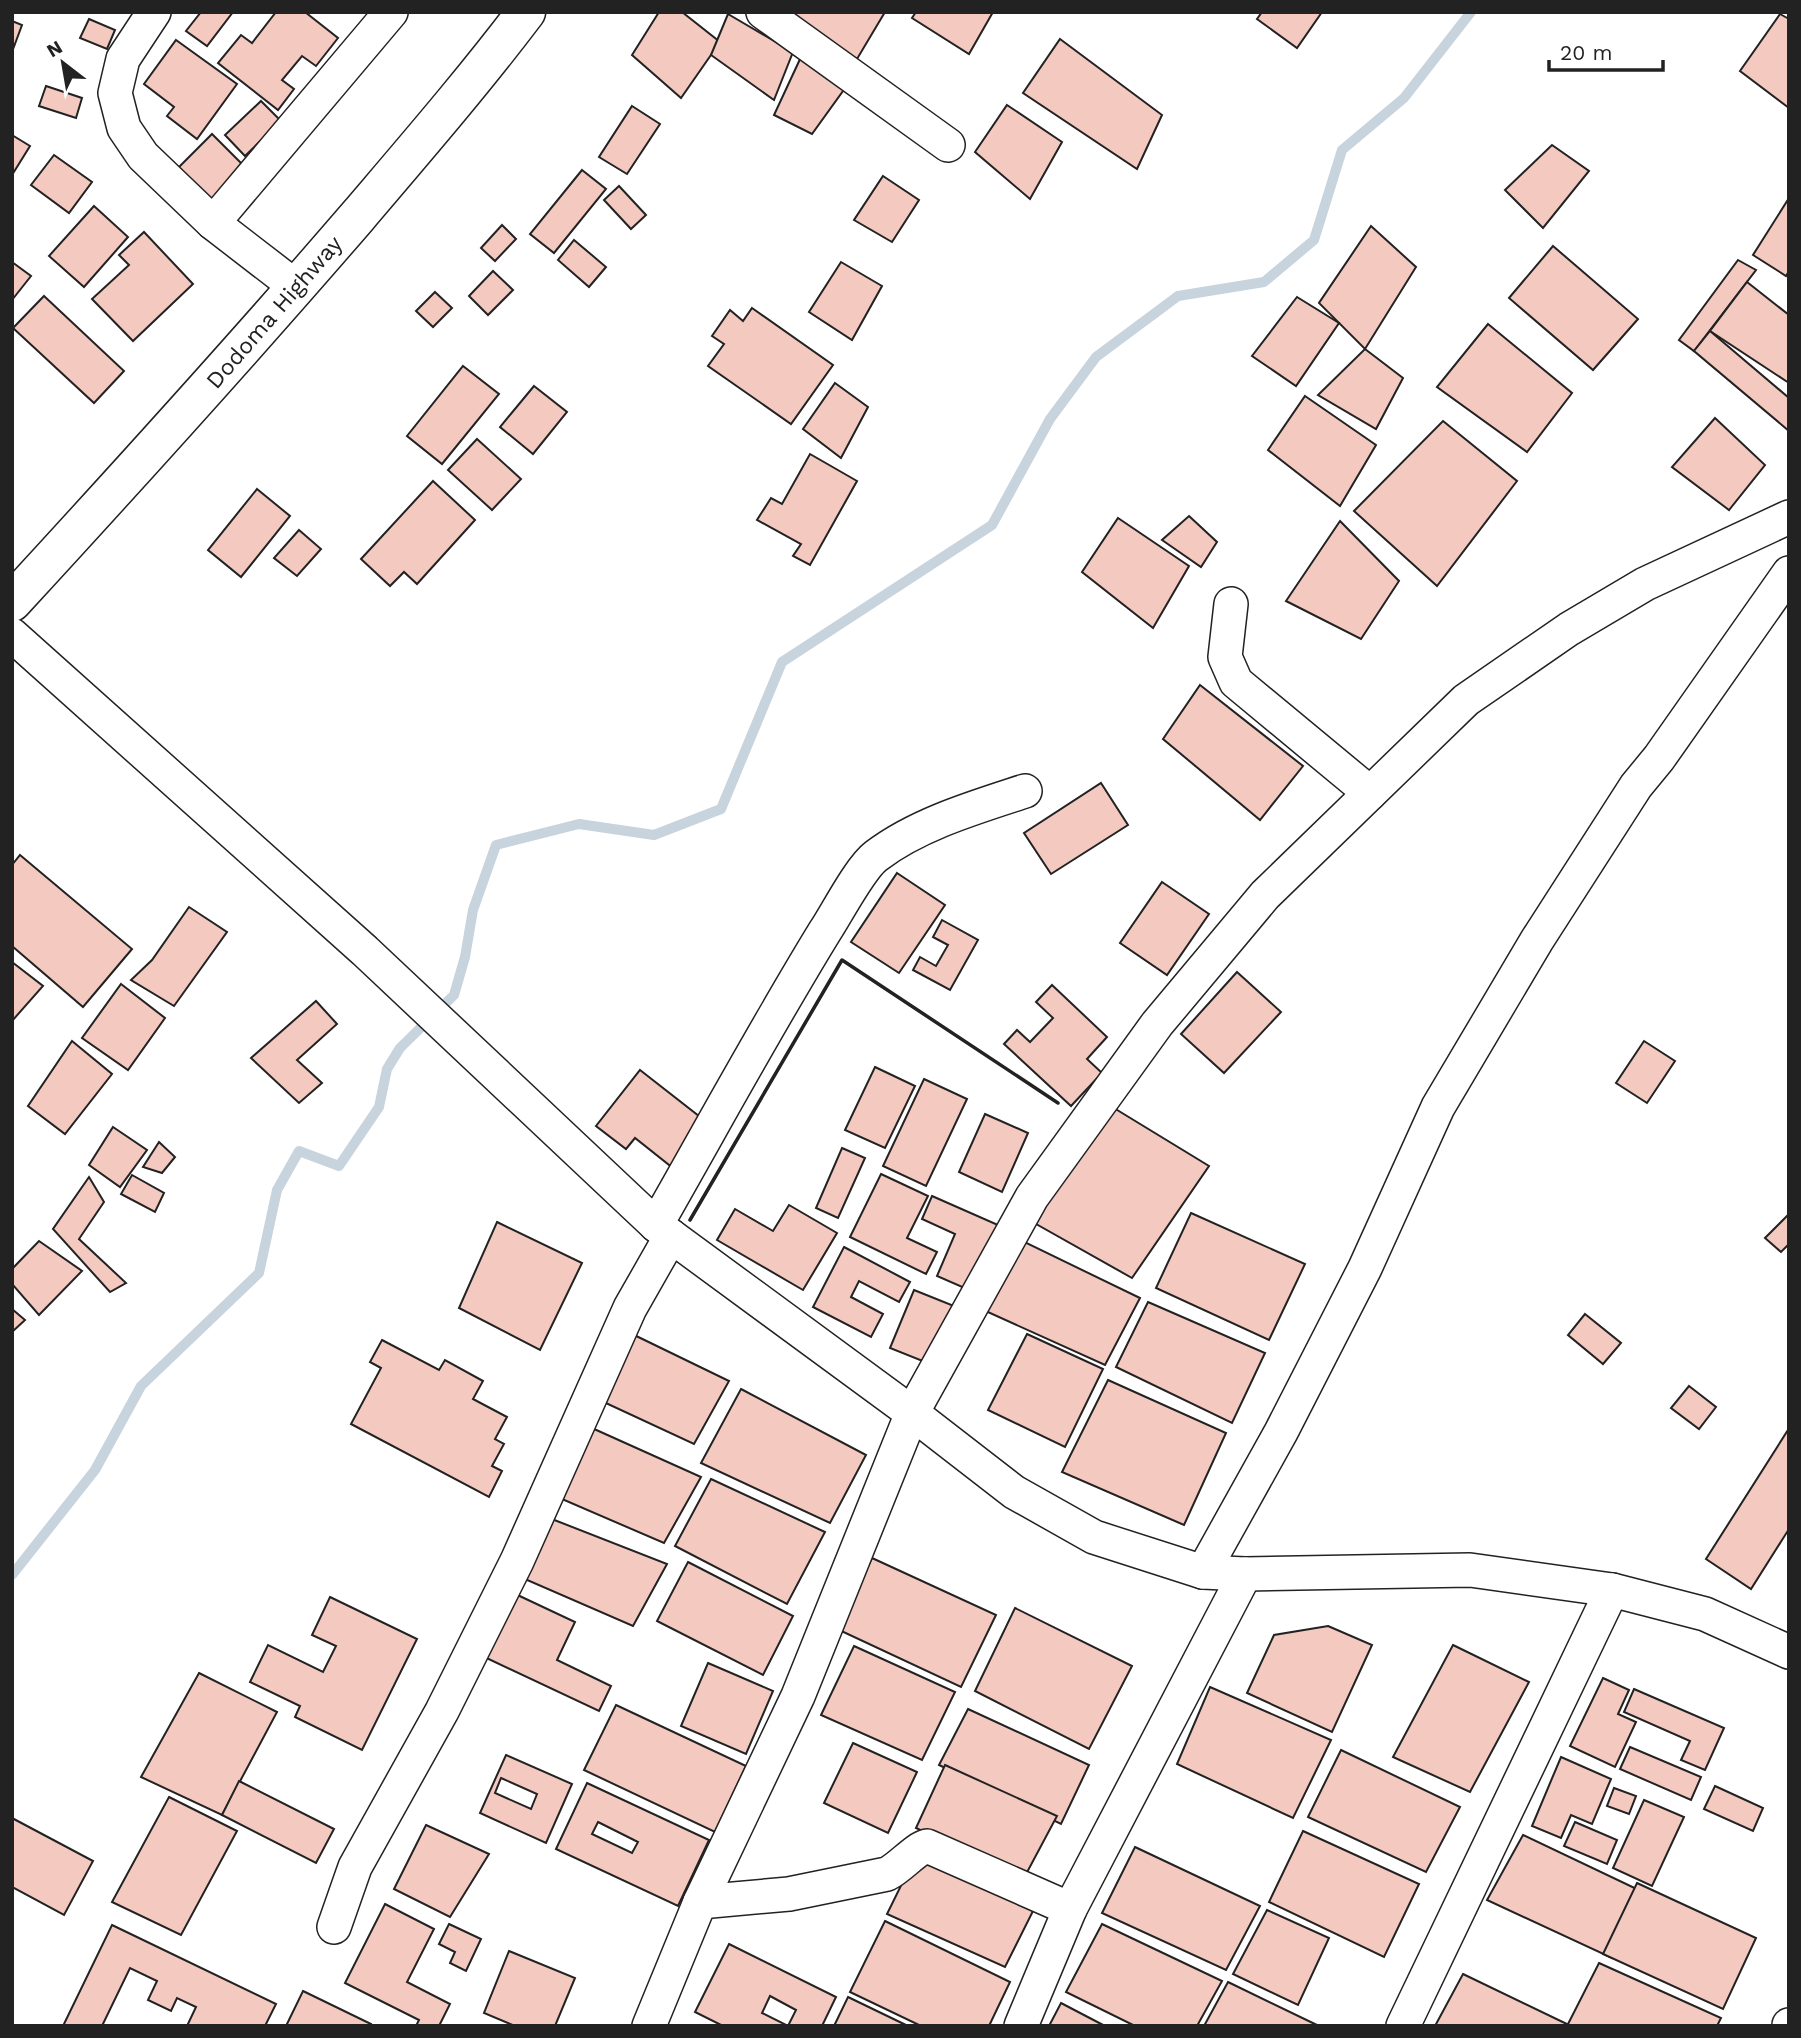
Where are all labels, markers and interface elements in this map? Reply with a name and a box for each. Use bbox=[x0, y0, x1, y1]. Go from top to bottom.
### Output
north arrow bbox=[28, 28, 98, 98]
scale bar bbox=[1549, 28, 1663, 72]
text: N bbox=[43, 35, 66, 62]
text: 20 m bbox=[1560, 40, 1612, 65]
street label: Dodoma Highway bbox=[201, 230, 348, 394]

